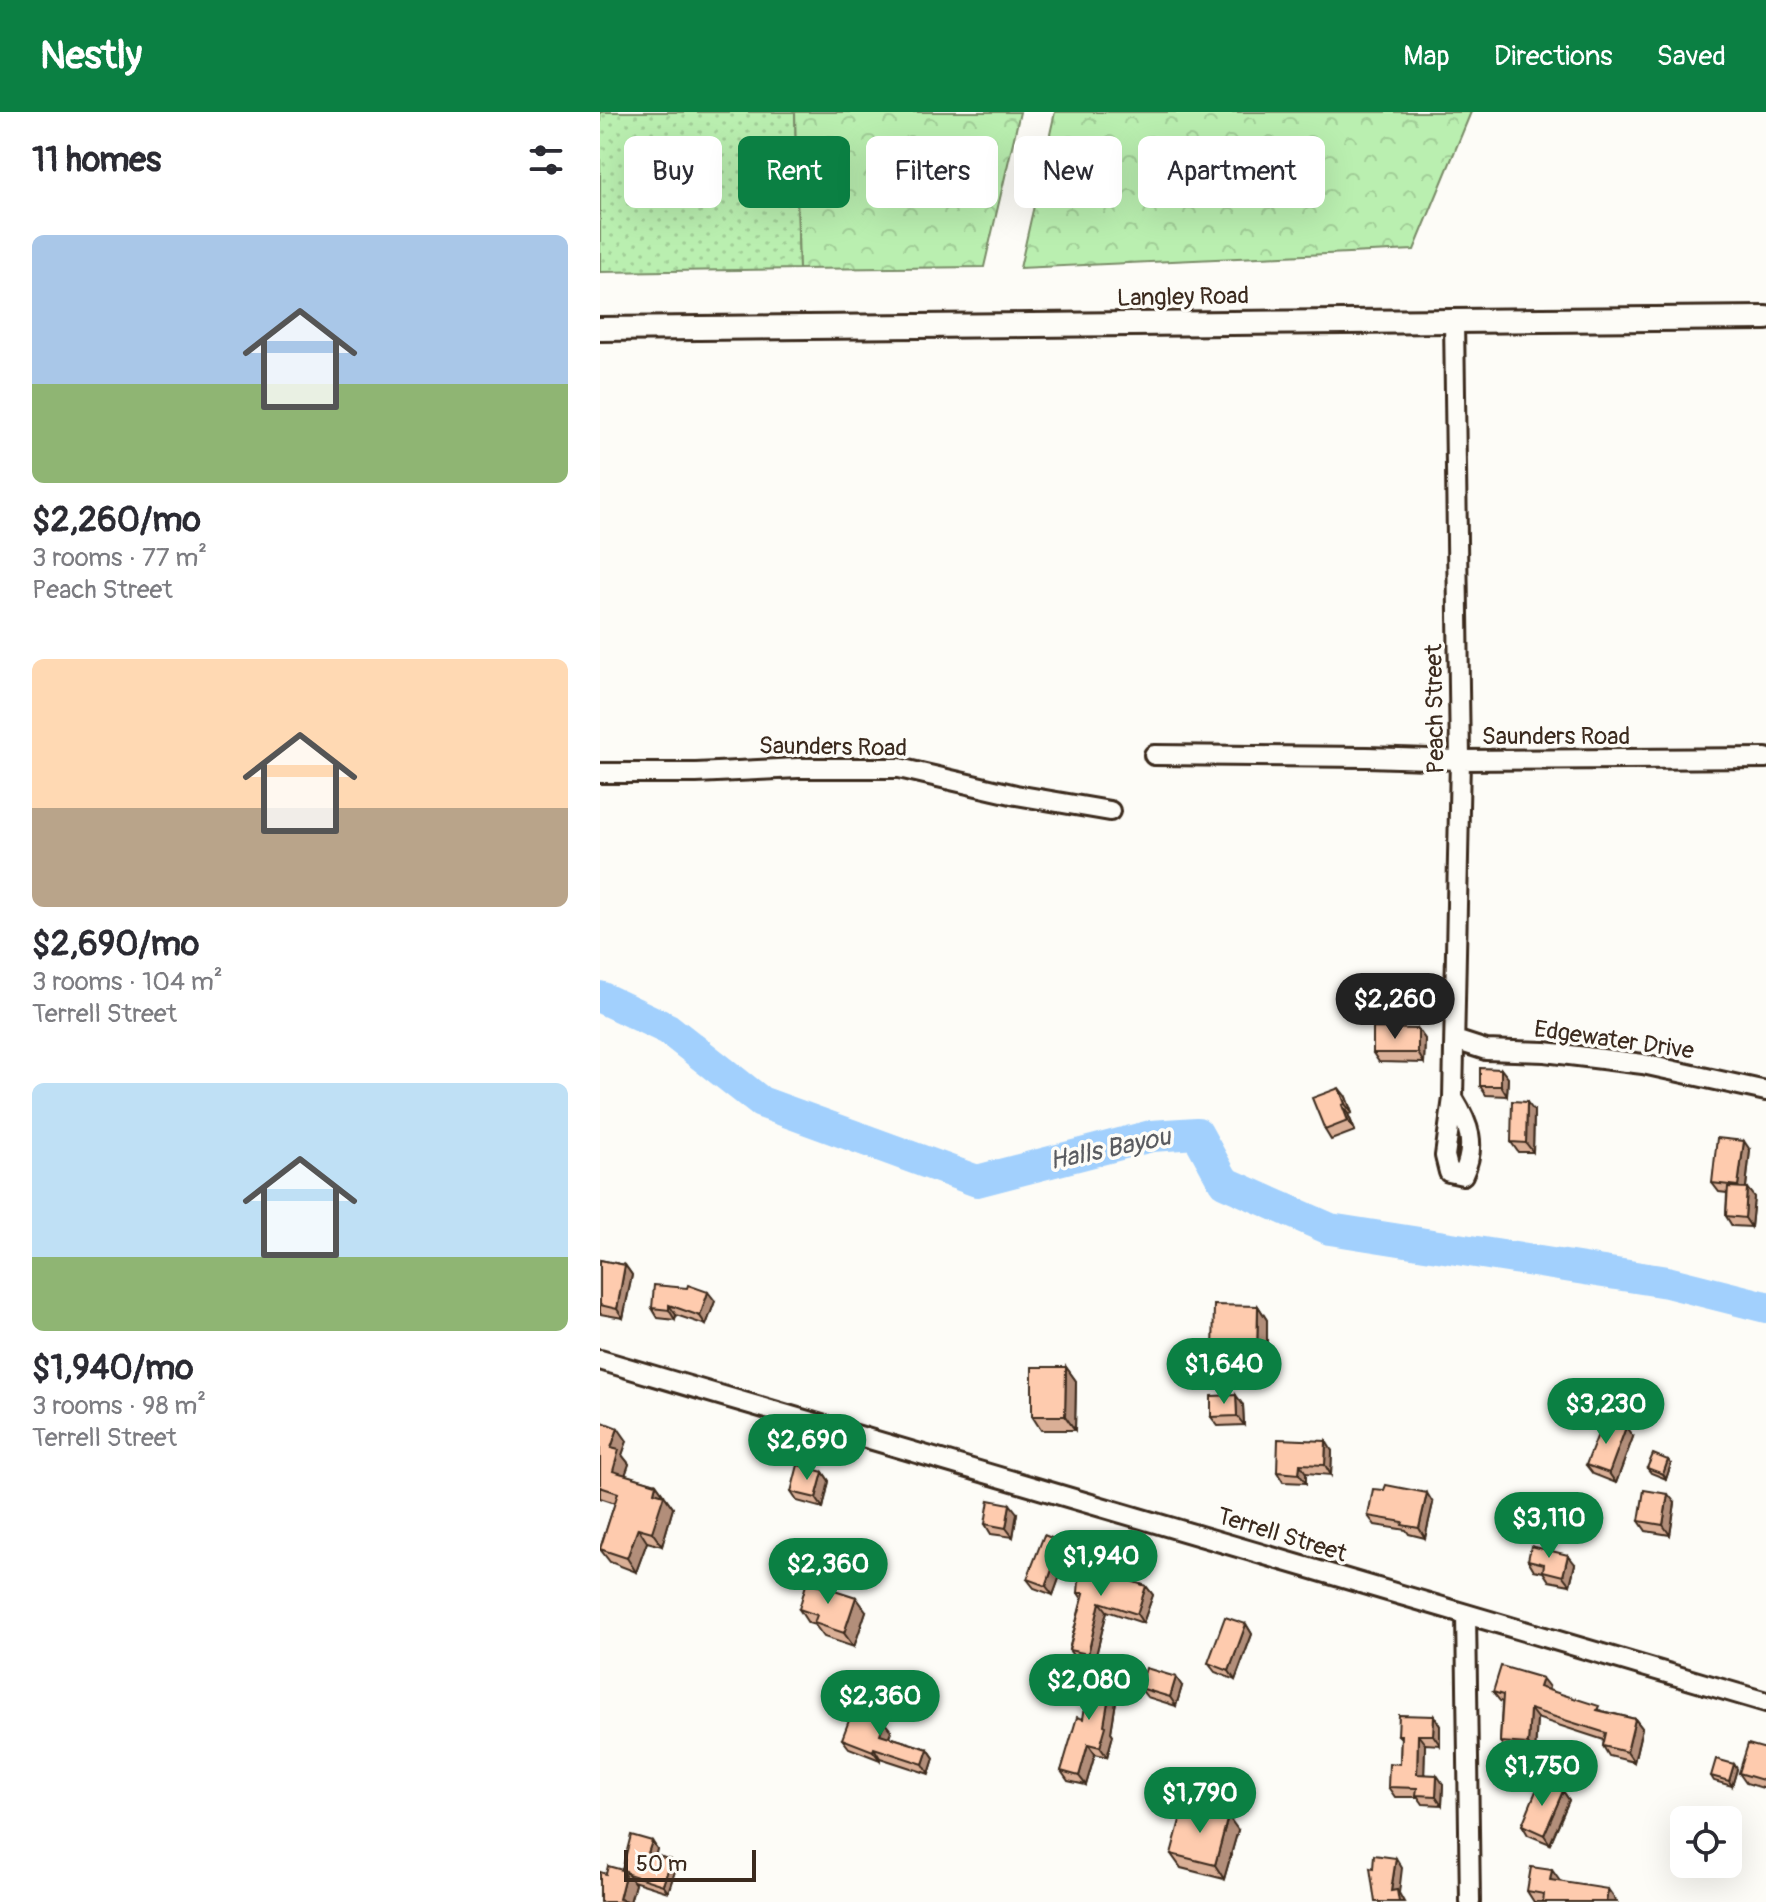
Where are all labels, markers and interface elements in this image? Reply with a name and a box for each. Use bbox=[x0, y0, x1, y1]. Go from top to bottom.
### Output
text: Nestly bbox=[40, 32, 142, 80]
text: Map bbox=[1403, 39, 1450, 74]
text: Directions bbox=[1494, 39, 1613, 74]
text: Saved bbox=[1657, 39, 1726, 74]
chip: Buy bbox=[624, 136, 722, 208]
chip: Rent bbox=[738, 136, 850, 208]
chip: Filters bbox=[866, 136, 998, 208]
chip: New bbox=[1014, 136, 1122, 208]
chip: Apartment bbox=[1138, 136, 1325, 208]
icon: filters bbox=[524, 138, 568, 182]
text: 11 homes bbox=[32, 139, 161, 182]
street label: Langley Road bbox=[1117, 281, 1249, 313]
icon: home bbox=[228, 287, 372, 431]
text: $2,260/mo bbox=[32, 499, 201, 542]
text: 3 rooms · 77 m² bbox=[32, 542, 207, 574]
text: Peach Street bbox=[32, 574, 173, 606]
street label: Peach Street bbox=[1419, 643, 1451, 774]
icon: home bbox=[228, 711, 372, 855]
street label: Saunders Road bbox=[1482, 722, 1630, 751]
street label: Saunders Road bbox=[759, 731, 907, 763]
text: $2,690/mo bbox=[32, 923, 199, 966]
text: 3 rooms · 104 m² bbox=[32, 966, 223, 998]
pin: $2,260 bbox=[1330, 973, 1460, 1041]
text: $2,260 bbox=[1354, 983, 1436, 1015]
text: Terrell Street bbox=[32, 998, 177, 1030]
street label: Edgewater Drive bbox=[1532, 1014, 1696, 1066]
water label: Halls Bayou bbox=[1046, 1120, 1175, 1177]
icon: home bbox=[228, 1135, 372, 1279]
pin: $1,640 bbox=[1159, 1338, 1289, 1406]
text: $1,940/mo bbox=[32, 1347, 193, 1390]
text: $1,640 bbox=[1185, 1348, 1263, 1380]
pin: $3,230 bbox=[1541, 1378, 1671, 1446]
text: $3,230 bbox=[1565, 1388, 1647, 1420]
text: 3 rooms · 98 m² bbox=[32, 1390, 206, 1422]
pin: $2,690 bbox=[742, 1414, 872, 1482]
text: Terrell Street bbox=[32, 1422, 177, 1454]
text: $2,690 bbox=[766, 1424, 848, 1456]
pin: $3,110 bbox=[1484, 1492, 1614, 1560]
street label: Terrell Street bbox=[1214, 1502, 1351, 1569]
text: $3,110 bbox=[1512, 1502, 1586, 1534]
pin: $1,940 bbox=[1036, 1530, 1166, 1598]
pin: $2,360 bbox=[763, 1538, 893, 1606]
text: $1,940 bbox=[1062, 1540, 1140, 1572]
text: $2,360 bbox=[787, 1548, 869, 1580]
pin: $2,080 bbox=[1024, 1654, 1154, 1722]
text: $2,080 bbox=[1047, 1664, 1131, 1696]
pin: $2,360 bbox=[815, 1670, 945, 1738]
text: $2,360 bbox=[839, 1680, 921, 1712]
pin: $1,750 bbox=[1477, 1740, 1607, 1808]
text: $1,750 bbox=[1504, 1750, 1580, 1782]
pin: $1,790 bbox=[1135, 1767, 1265, 1835]
text: $1,790 bbox=[1162, 1777, 1238, 1809]
map controls bbox=[1670, 1806, 1742, 1878]
button: locate bbox=[1670, 1806, 1742, 1878]
scale bar bbox=[624, 1846, 756, 1882]
text: 50 m bbox=[636, 1850, 687, 1878]

